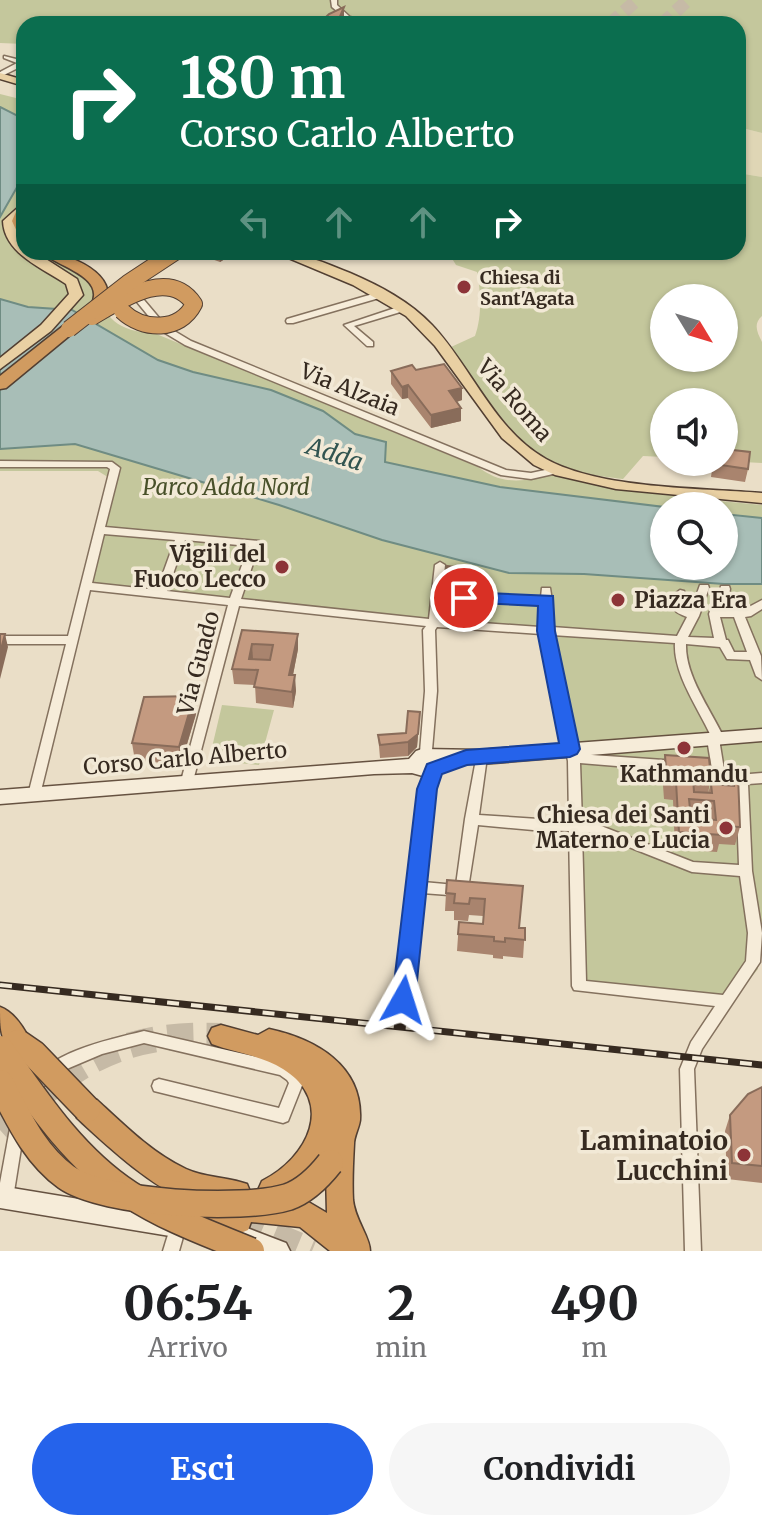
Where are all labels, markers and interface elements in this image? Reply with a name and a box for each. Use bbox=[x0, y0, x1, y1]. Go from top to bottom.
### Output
text: 180 m bbox=[180, 43, 345, 113]
icon: right bbox=[48, 48, 152, 152]
text: Corso Carlo Alberto bbox=[180, 112, 514, 157]
icon: left bbox=[233, 200, 277, 244]
icon: ahead bbox=[317, 200, 361, 244]
icon: ahead bbox=[401, 200, 445, 244]
icon: right bbox=[485, 200, 529, 244]
place label: Chiesa di Sant'Agata bbox=[480, 266, 575, 310]
marker: Chiesa di Sant'Agata bbox=[455, 278, 473, 296]
north arrow bbox=[650, 284, 738, 372]
map controls bbox=[650, 284, 738, 580]
street label: Via Roma bbox=[471, 352, 559, 447]
street label: Via Alzaia bbox=[295, 356, 404, 422]
button: sound bbox=[650, 388, 738, 476]
water label: Adda bbox=[301, 430, 367, 478]
park label: Parco Adda Nord bbox=[142, 473, 310, 501]
button: search bbox=[650, 492, 738, 580]
place label: Vigili del Fuoco Lecco bbox=[134, 540, 266, 593]
marker: Vigili del Fuoco Lecco bbox=[273, 558, 291, 576]
pin bbox=[430, 564, 498, 632]
icon: arrive bbox=[442, 576, 486, 620]
place label: Piazza Era bbox=[634, 586, 747, 614]
marker: Piazza Era bbox=[609, 591, 627, 609]
street label: Via Guado bbox=[170, 608, 225, 719]
street label: Corso Carlo Alberto bbox=[82, 735, 288, 781]
marker: Kathmandu bbox=[675, 739, 693, 757]
place label: Kathmandu bbox=[620, 760, 748, 788]
place label: Chiesa dei Santi Materno e Lucia bbox=[536, 801, 710, 854]
marker: Chiesa dei Santi Materno e Lucia bbox=[717, 819, 735, 837]
position arrow bbox=[361, 958, 445, 1042]
place label: Laminatoio Lucchini bbox=[580, 1124, 728, 1187]
marker: Laminatoio Lucchini bbox=[735, 1146, 753, 1164]
text: 06:54 bbox=[123, 1273, 253, 1333]
text: 2 bbox=[387, 1273, 415, 1333]
text: 490 bbox=[550, 1273, 639, 1333]
text: Arrivo bbox=[148, 1331, 228, 1364]
text: min bbox=[376, 1331, 427, 1364]
text: m bbox=[582, 1331, 607, 1364]
button: Esci bbox=[32, 1423, 373, 1515]
button: Condividi bbox=[389, 1423, 730, 1515]

